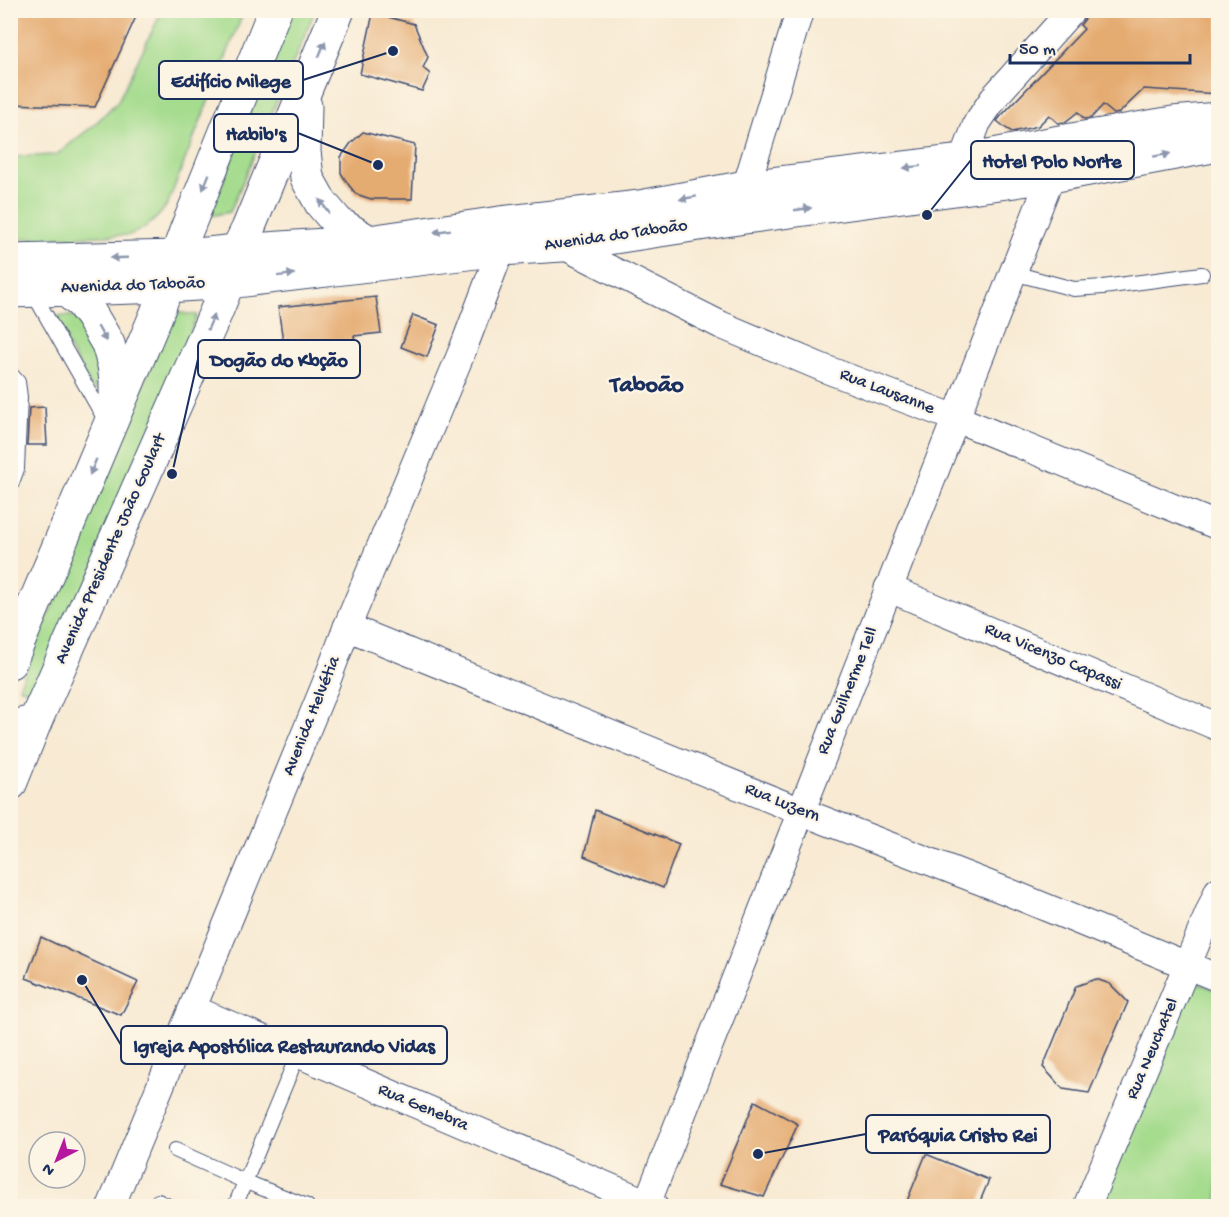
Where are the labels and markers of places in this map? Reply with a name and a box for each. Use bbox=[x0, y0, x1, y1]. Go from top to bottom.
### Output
callout: Edifício Milege bbox=[159, 61, 303, 99]
callout: Habib's bbox=[214, 114, 298, 152]
callout: Hotel Polo Norte bbox=[971, 141, 1134, 179]
callout: Dogão do Kbção bbox=[198, 340, 360, 378]
callout: Igreja Apostólica Restaurando Vidas bbox=[121, 1026, 447, 1064]
callout: Paróquia Cristo Rei bbox=[866, 1115, 1050, 1153]

